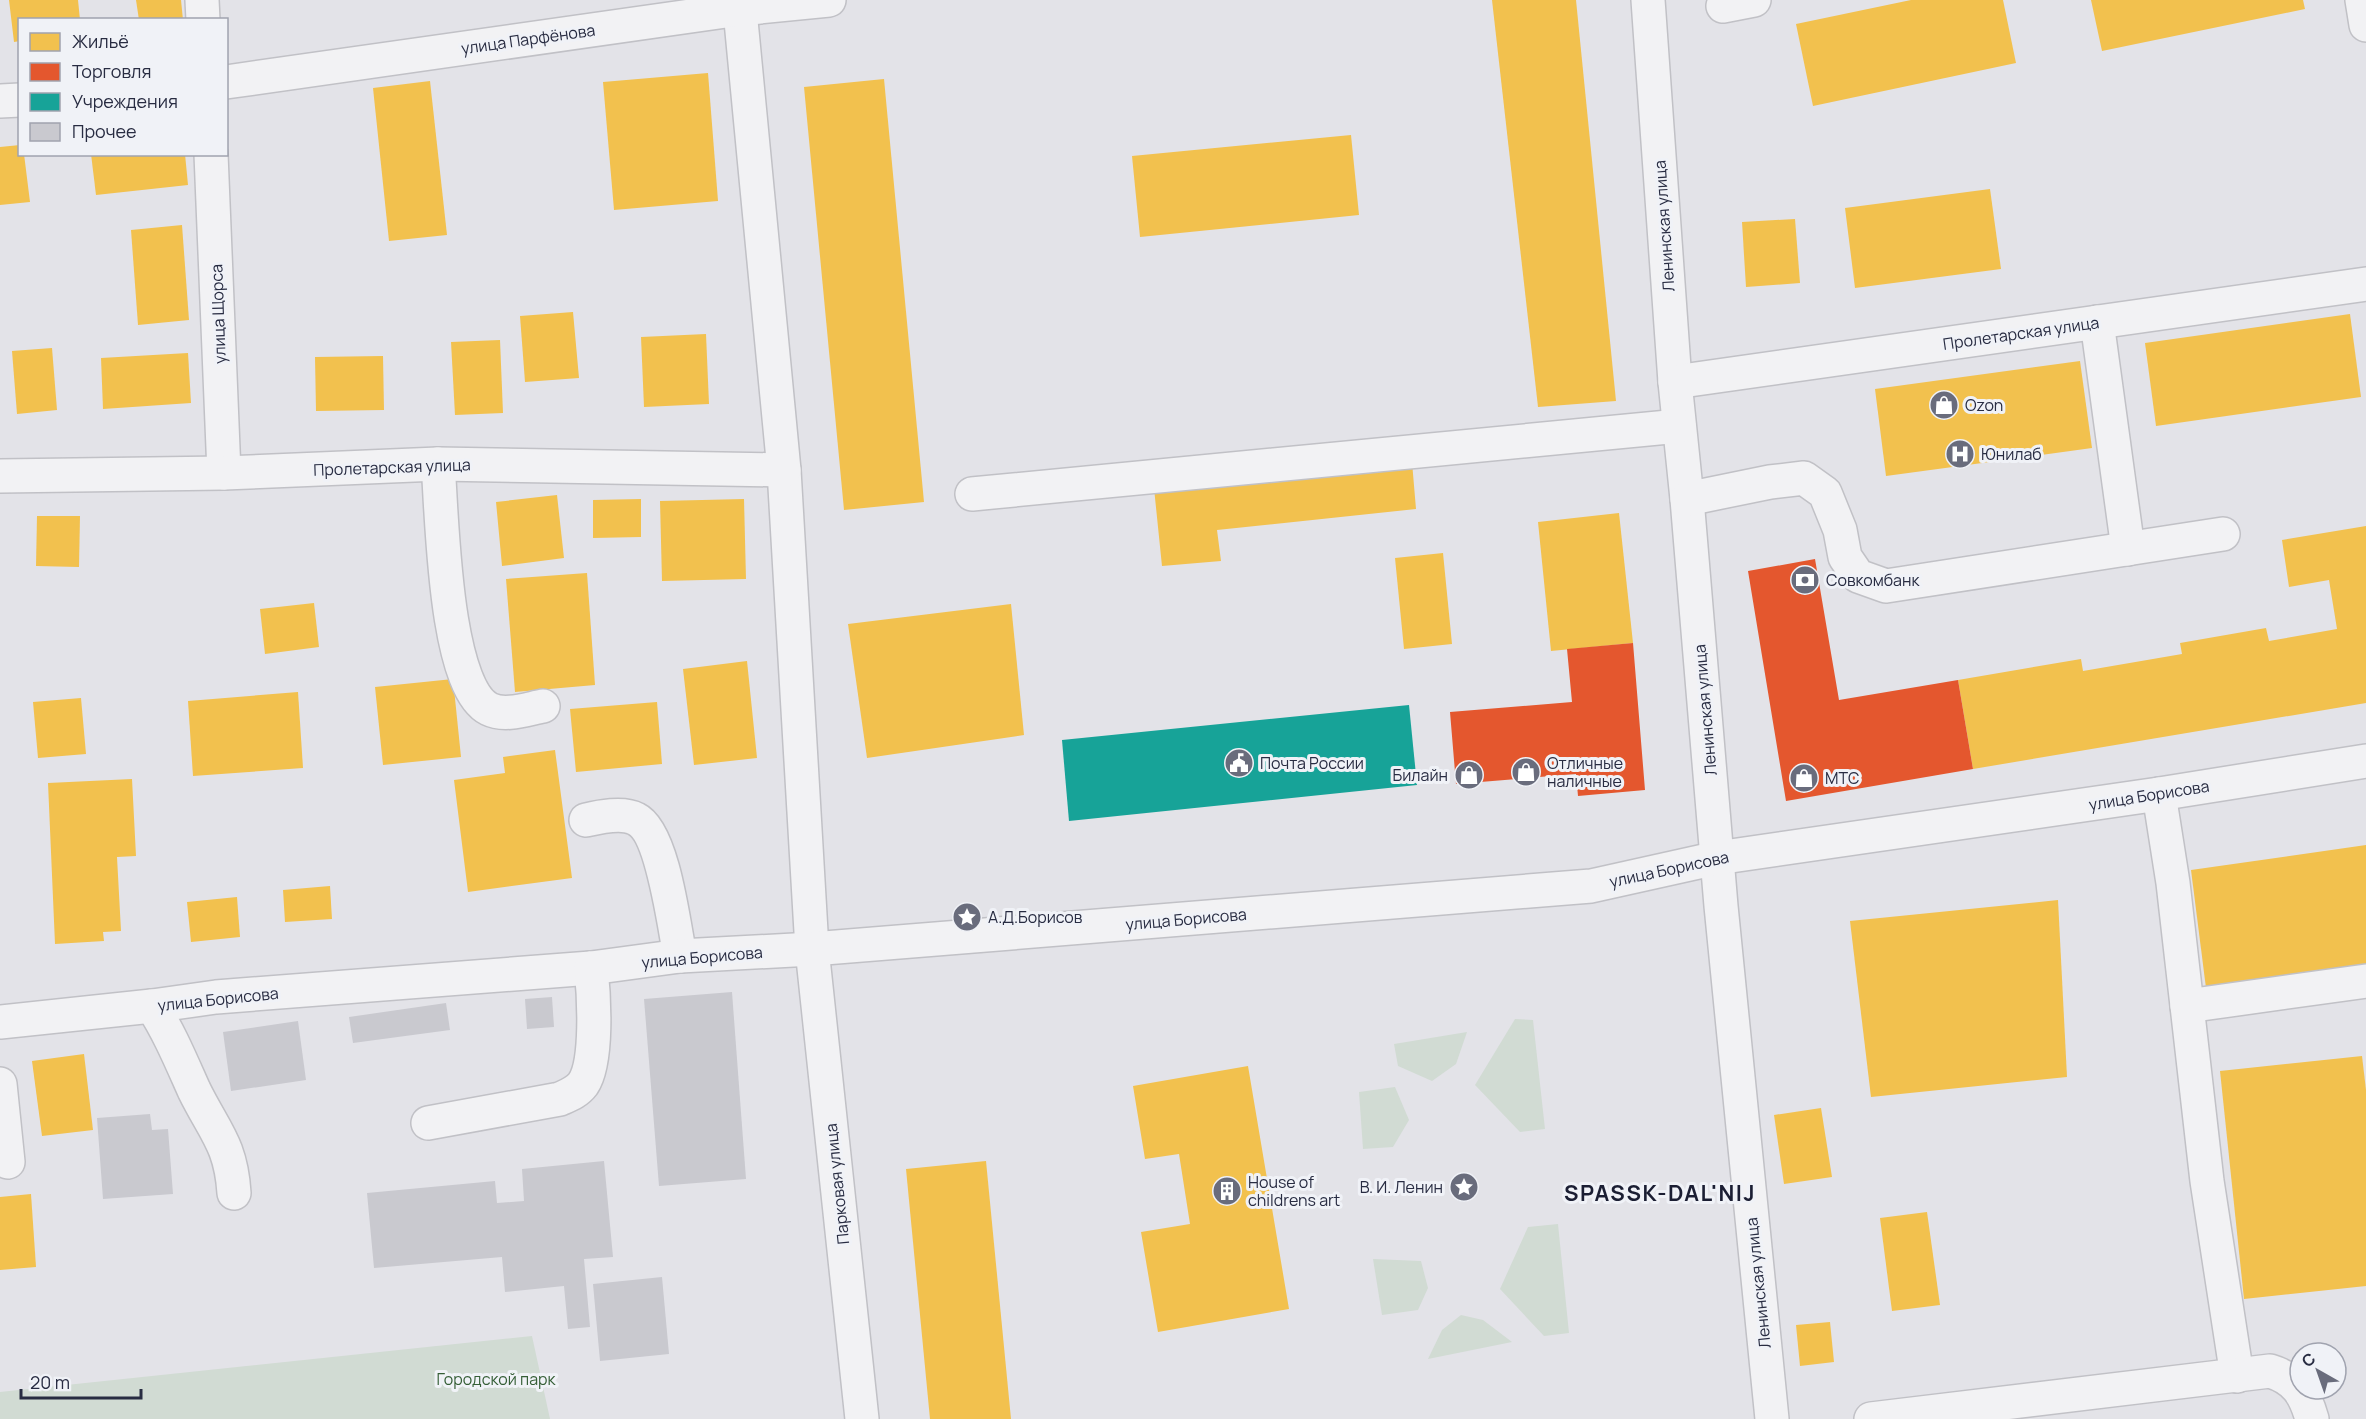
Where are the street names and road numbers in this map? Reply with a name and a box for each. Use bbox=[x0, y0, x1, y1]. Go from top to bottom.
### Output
street label: улица Парфёнова bbox=[460, 19, 596, 59]
street label: Ленинская улица bbox=[1648, 160, 1680, 292]
street label: улица Щорса bbox=[205, 264, 231, 364]
street label: Пролетарская улица bbox=[1941, 311, 2101, 355]
street label: Пролетарская улица bbox=[313, 453, 471, 481]
street label: Ленинская улица bbox=[1688, 644, 1722, 776]
street label: улица Борисова bbox=[2087, 775, 2211, 815]
street label: улица Борисова bbox=[1607, 846, 1731, 892]
street label: улица Борисова bbox=[1124, 903, 1248, 935]
street label: улица Борисова bbox=[640, 941, 764, 973]
street label: улица Борисова bbox=[156, 982, 280, 1016]
street label: Парковая улица bbox=[820, 1123, 854, 1245]
street label: Ленинская улица bbox=[1740, 1216, 1776, 1350]

